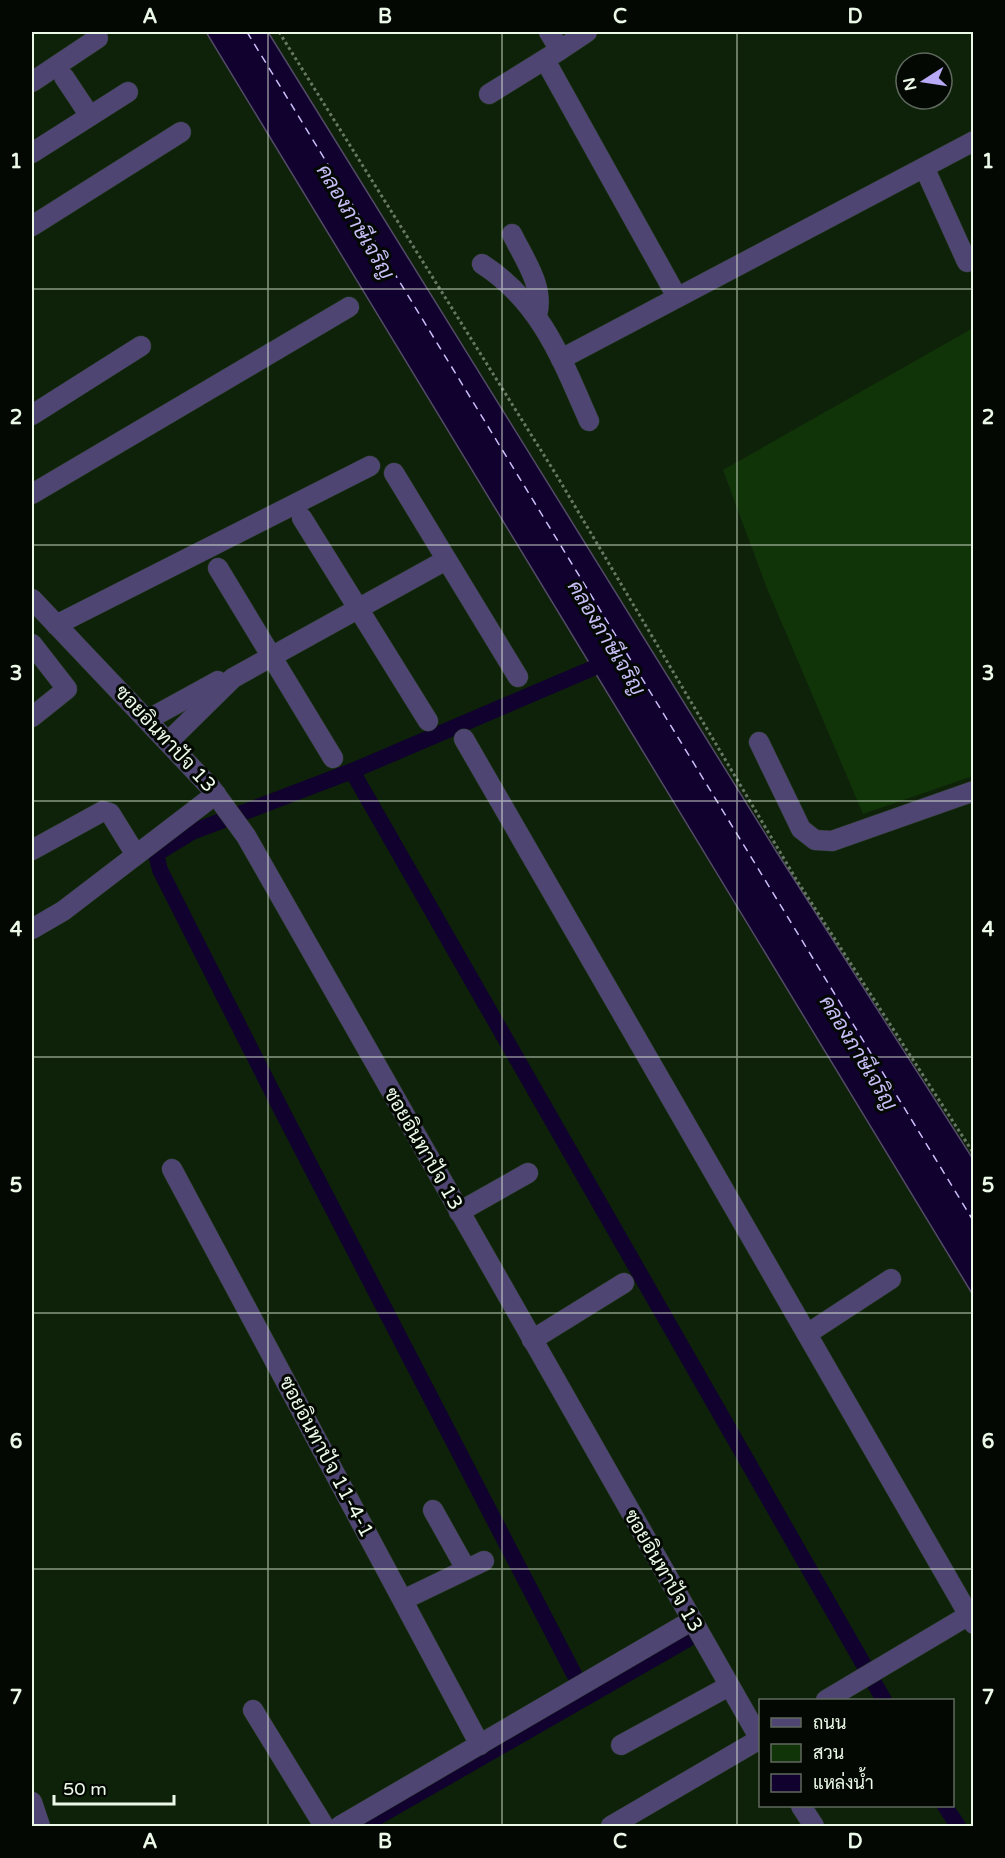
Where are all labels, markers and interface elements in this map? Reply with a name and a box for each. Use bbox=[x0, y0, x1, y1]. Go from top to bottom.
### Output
text: A bbox=[143, 5, 158, 29]
text: B bbox=[378, 5, 392, 29]
text: C bbox=[613, 5, 627, 29]
text: D bbox=[847, 5, 863, 29]
north arrow bbox=[894, 51, 954, 111]
text: N bbox=[899, 76, 921, 92]
text: 1 bbox=[10, 150, 22, 174]
text: 1 bbox=[982, 150, 994, 174]
water label: คลองภาษีเจริญ bbox=[311, 159, 400, 285]
text: 2 bbox=[10, 406, 22, 430]
text: 2 bbox=[982, 406, 994, 430]
water label: คลองภาษีเจริญ bbox=[562, 575, 651, 701]
text: 3 bbox=[10, 662, 22, 686]
text: 3 bbox=[982, 662, 994, 686]
street label: ซอยอินทาปัจ 13 bbox=[109, 680, 221, 797]
text: 4 bbox=[10, 918, 23, 942]
text: 4 bbox=[982, 918, 995, 942]
water label: คลองภาษีเจริญ bbox=[814, 990, 903, 1116]
street label: ซอยอินทาปัจ 13 bbox=[378, 1083, 469, 1214]
text: 5 bbox=[10, 1174, 22, 1198]
text: 5 bbox=[982, 1174, 994, 1198]
street label: ซอยอินทาปัจ 11-4-1 bbox=[273, 1372, 380, 1542]
text: 6 bbox=[10, 1430, 22, 1454]
text: 6 bbox=[982, 1430, 994, 1454]
street label: ซอยอินทาปัจ 13 bbox=[618, 1505, 709, 1636]
text: 7 bbox=[10, 1686, 22, 1710]
text: 7 bbox=[982, 1686, 994, 1710]
legend bbox=[759, 1699, 954, 1807]
text: ถนน bbox=[813, 1712, 846, 1734]
text: สวน bbox=[813, 1742, 844, 1764]
text: แหล่งน้ำ bbox=[813, 1767, 874, 1794]
scale bar bbox=[54, 1768, 174, 1806]
text: 50 m bbox=[63, 1778, 107, 1800]
text: A bbox=[143, 1830, 158, 1854]
text: B bbox=[378, 1830, 392, 1854]
text: C bbox=[613, 1830, 627, 1854]
text: D bbox=[847, 1830, 863, 1854]

